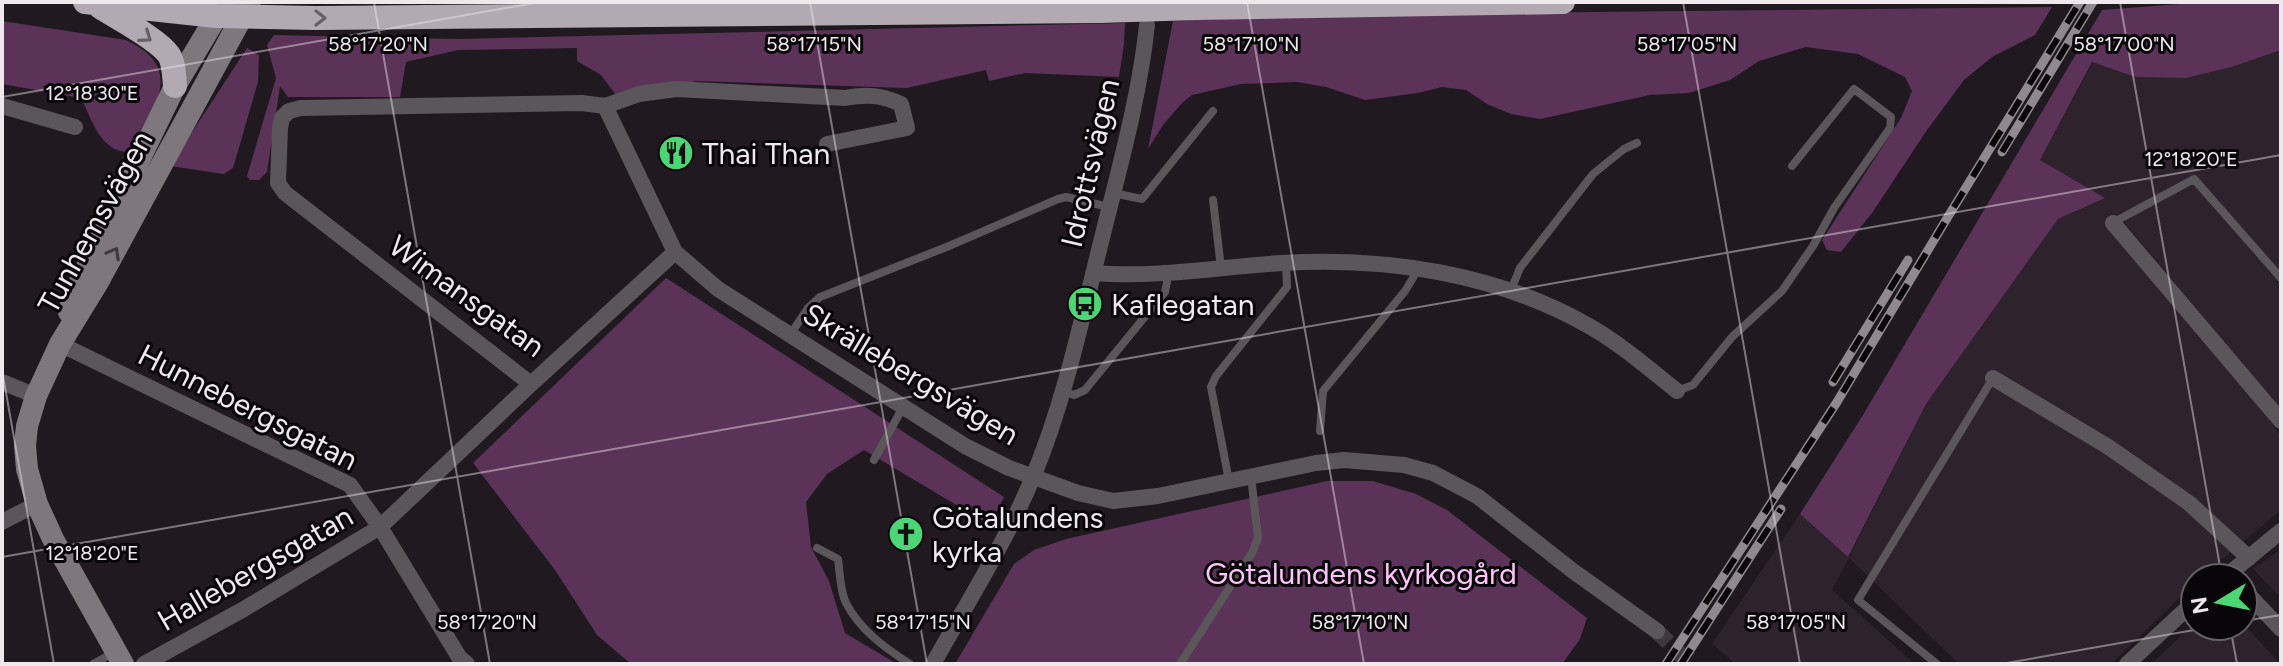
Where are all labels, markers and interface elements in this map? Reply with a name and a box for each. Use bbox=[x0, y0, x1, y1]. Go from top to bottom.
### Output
one-way arrow bbox=[314, 9, 327, 27]
one-way arrow bbox=[137, 27, 152, 42]
text: 58°17'20"N bbox=[328, 32, 428, 56]
text: 58°17'15"N bbox=[766, 32, 862, 56]
text: 58°17'10"N bbox=[1202, 32, 1300, 56]
text: 58°17'05"N bbox=[1637, 32, 1737, 56]
text: 58°17'00"N bbox=[2073, 32, 2175, 56]
street label: Idrottsvägen bbox=[1053, 75, 1127, 251]
text: 12°18'30"E bbox=[45, 81, 139, 105]
street label: Tunhemsvägen bbox=[30, 124, 160, 320]
restaurant icon: Thai Than bbox=[657, 134, 695, 172]
place label: Thai Than bbox=[702, 135, 830, 172]
text: 12°18'20"E bbox=[2144, 147, 2238, 171]
street label: Wimansgatan bbox=[382, 227, 552, 365]
one-way arrow bbox=[104, 247, 120, 262]
bus stop icon: Kaflegatan bbox=[1066, 285, 1104, 323]
place label: Kaflegatan bbox=[1111, 286, 1255, 323]
street label: Skrällebergsvägen bbox=[796, 295, 1026, 453]
street label: Hunnebergsgatan bbox=[132, 336, 364, 478]
street label: Hallebergsgatan bbox=[151, 497, 359, 639]
place label: Götalundens kyrka bbox=[932, 499, 1104, 570]
church icon: Götalundens kyrka bbox=[887, 515, 925, 553]
text: 12°18'20"E bbox=[45, 541, 139, 565]
park label: Götalundens kyrkogård bbox=[1205, 555, 1517, 592]
north arrow bbox=[2179, 562, 2259, 642]
text: N bbox=[2185, 595, 2215, 616]
text: 58°17'20"N bbox=[437, 610, 537, 634]
text: 58°17'15"N bbox=[875, 610, 971, 634]
text: 58°17'10"N bbox=[1311, 610, 1409, 634]
text: 58°17'05"N bbox=[1746, 610, 1846, 634]

